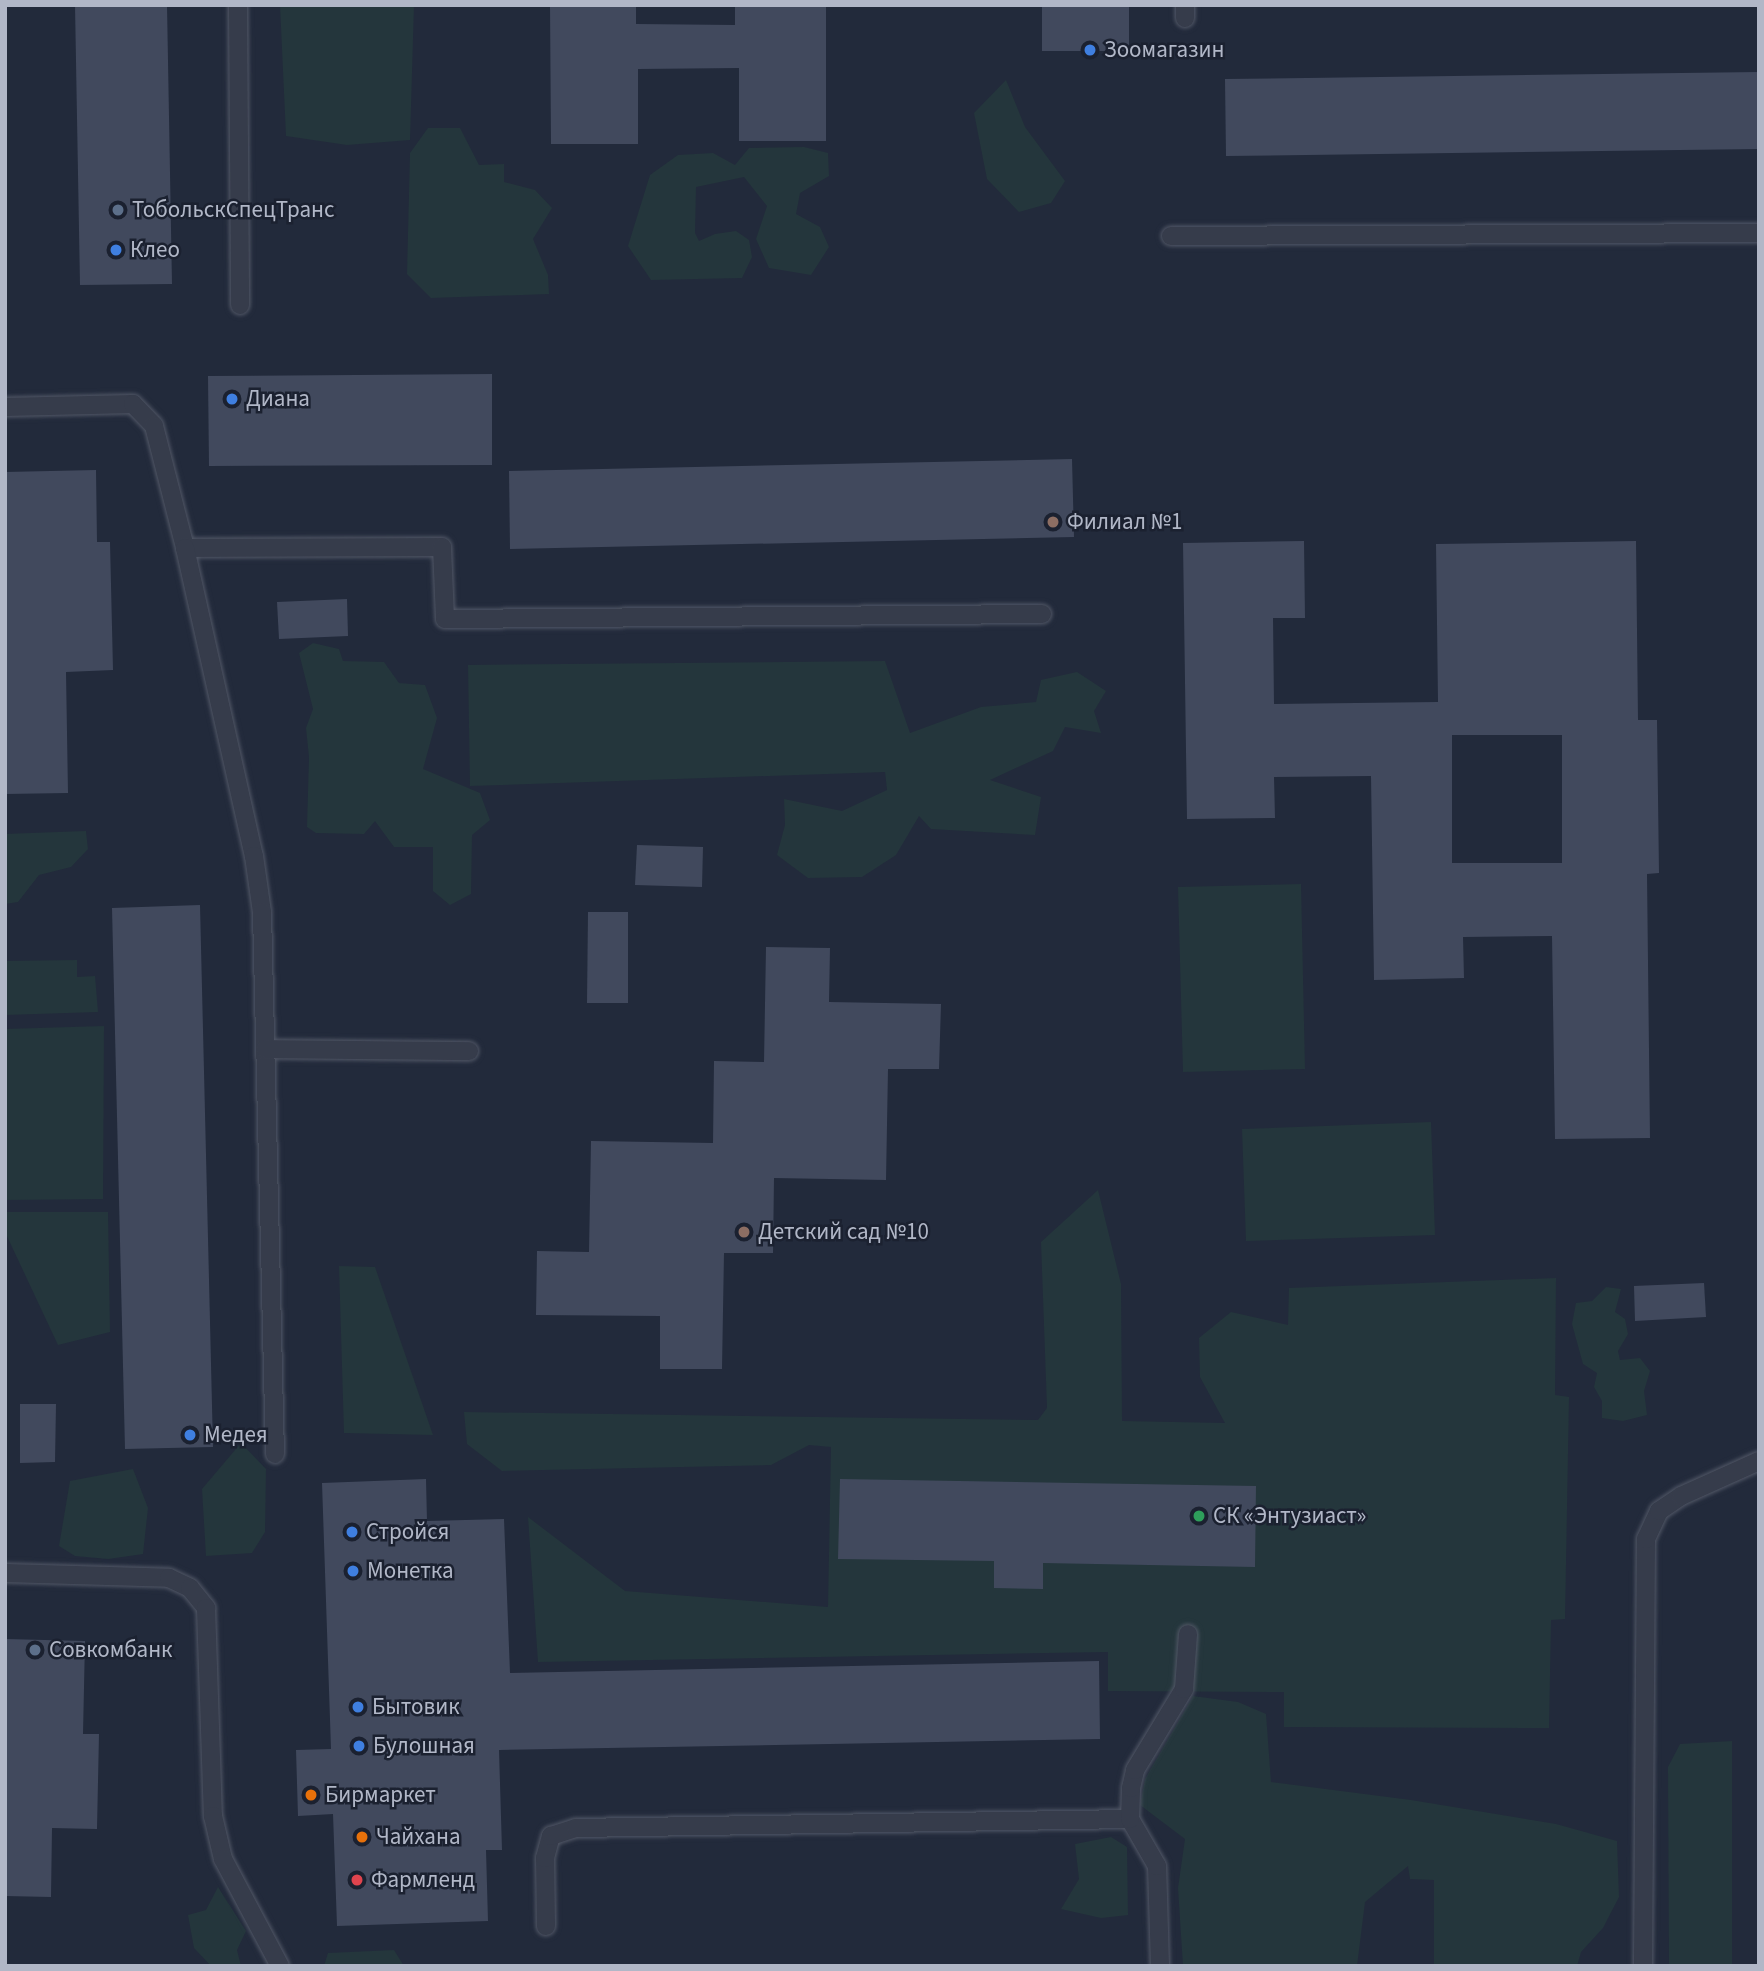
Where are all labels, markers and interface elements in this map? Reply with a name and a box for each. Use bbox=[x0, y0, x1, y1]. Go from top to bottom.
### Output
place label: Зоомагазин bbox=[1104, 36, 1224, 64]
marker: Зоомагазин bbox=[1082, 42, 1098, 58]
place label: ТобольскСпецТранс bbox=[132, 196, 334, 224]
marker: ТобольскСпецТранс bbox=[110, 202, 126, 218]
place label: Клео bbox=[130, 236, 180, 264]
marker: Клео bbox=[108, 242, 124, 258]
place label: Диана bbox=[246, 385, 310, 413]
marker: Диана bbox=[224, 391, 240, 407]
place label: Филиал №1 bbox=[1067, 508, 1182, 536]
marker: Филиал №1 bbox=[1045, 514, 1061, 530]
place label: Детский сад №10 bbox=[758, 1218, 929, 1246]
marker: Детский сад №10 bbox=[736, 1224, 752, 1240]
place label: Медея bbox=[204, 1421, 268, 1449]
marker: Медея bbox=[182, 1427, 198, 1443]
place label: СК «Энтузиаст» bbox=[1213, 1502, 1366, 1530]
marker: СК «Энтузиаст» bbox=[1191, 1508, 1207, 1524]
place label: Стройся bbox=[366, 1518, 449, 1546]
marker: Стройся bbox=[344, 1524, 360, 1540]
place label: Монетка bbox=[367, 1557, 454, 1585]
marker: Монетка bbox=[345, 1563, 361, 1579]
place label: Совкомбанк bbox=[49, 1636, 172, 1664]
marker: Совкомбанк bbox=[27, 1642, 43, 1658]
place label: Бытовик bbox=[372, 1693, 460, 1721]
marker: Бытовик bbox=[350, 1699, 366, 1715]
place label: Булошная bbox=[373, 1732, 475, 1760]
marker: Булошная bbox=[351, 1738, 367, 1754]
place label: Бирмаркет bbox=[325, 1781, 436, 1809]
marker: Бирмаркет bbox=[303, 1787, 319, 1803]
place label: Чайхана bbox=[376, 1823, 460, 1851]
marker: Чайхана bbox=[354, 1829, 370, 1845]
place label: Фармленд bbox=[371, 1866, 475, 1894]
marker: Фармленд bbox=[349, 1872, 365, 1888]

